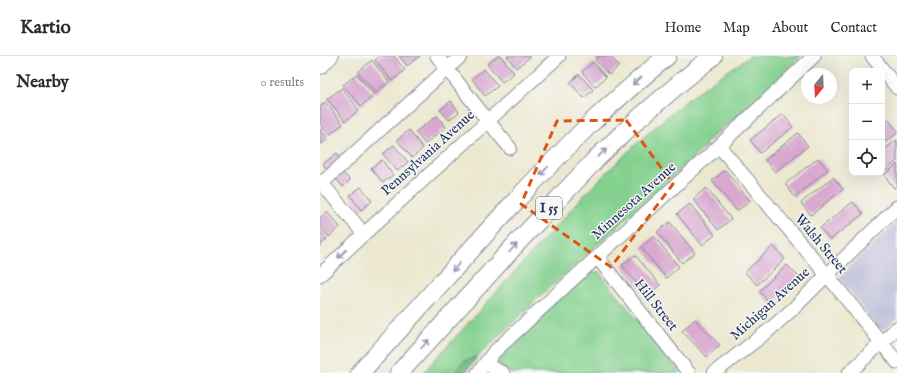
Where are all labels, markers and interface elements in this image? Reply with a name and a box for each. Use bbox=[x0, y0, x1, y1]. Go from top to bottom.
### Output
text: Kartio bbox=[20, 16, 71, 40]
text: Home bbox=[665, 19, 701, 37]
text: Map bbox=[723, 19, 750, 37]
text: About bbox=[772, 19, 808, 37]
text: Contact bbox=[830, 19, 877, 37]
north arrow bbox=[801, 68, 837, 104]
map controls bbox=[849, 68, 885, 176]
button: + bbox=[849, 68, 885, 104]
text: Nearby bbox=[16, 72, 69, 93]
text: 0 results bbox=[260, 74, 304, 91]
one-way arrow bbox=[632, 77, 643, 86]
button: − bbox=[849, 104, 885, 140]
street label: Pennsylvania Avenue bbox=[377, 106, 479, 200]
button: locate bbox=[849, 140, 885, 176]
one-way arrow bbox=[597, 148, 607, 158]
street label: Minnesota Avenue bbox=[588, 158, 680, 244]
one-way arrow bbox=[540, 166, 549, 176]
road number: I 55 bbox=[536, 197, 562, 219]
street label: Walsh Street bbox=[791, 210, 851, 278]
one-way arrow bbox=[508, 243, 517, 253]
one-way arrow bbox=[337, 249, 347, 259]
one-way arrow bbox=[452, 262, 461, 272]
street label: Michigan Avenue bbox=[726, 263, 814, 344]
street label: Hill Street bbox=[630, 275, 682, 335]
one-way arrow bbox=[420, 339, 430, 349]

